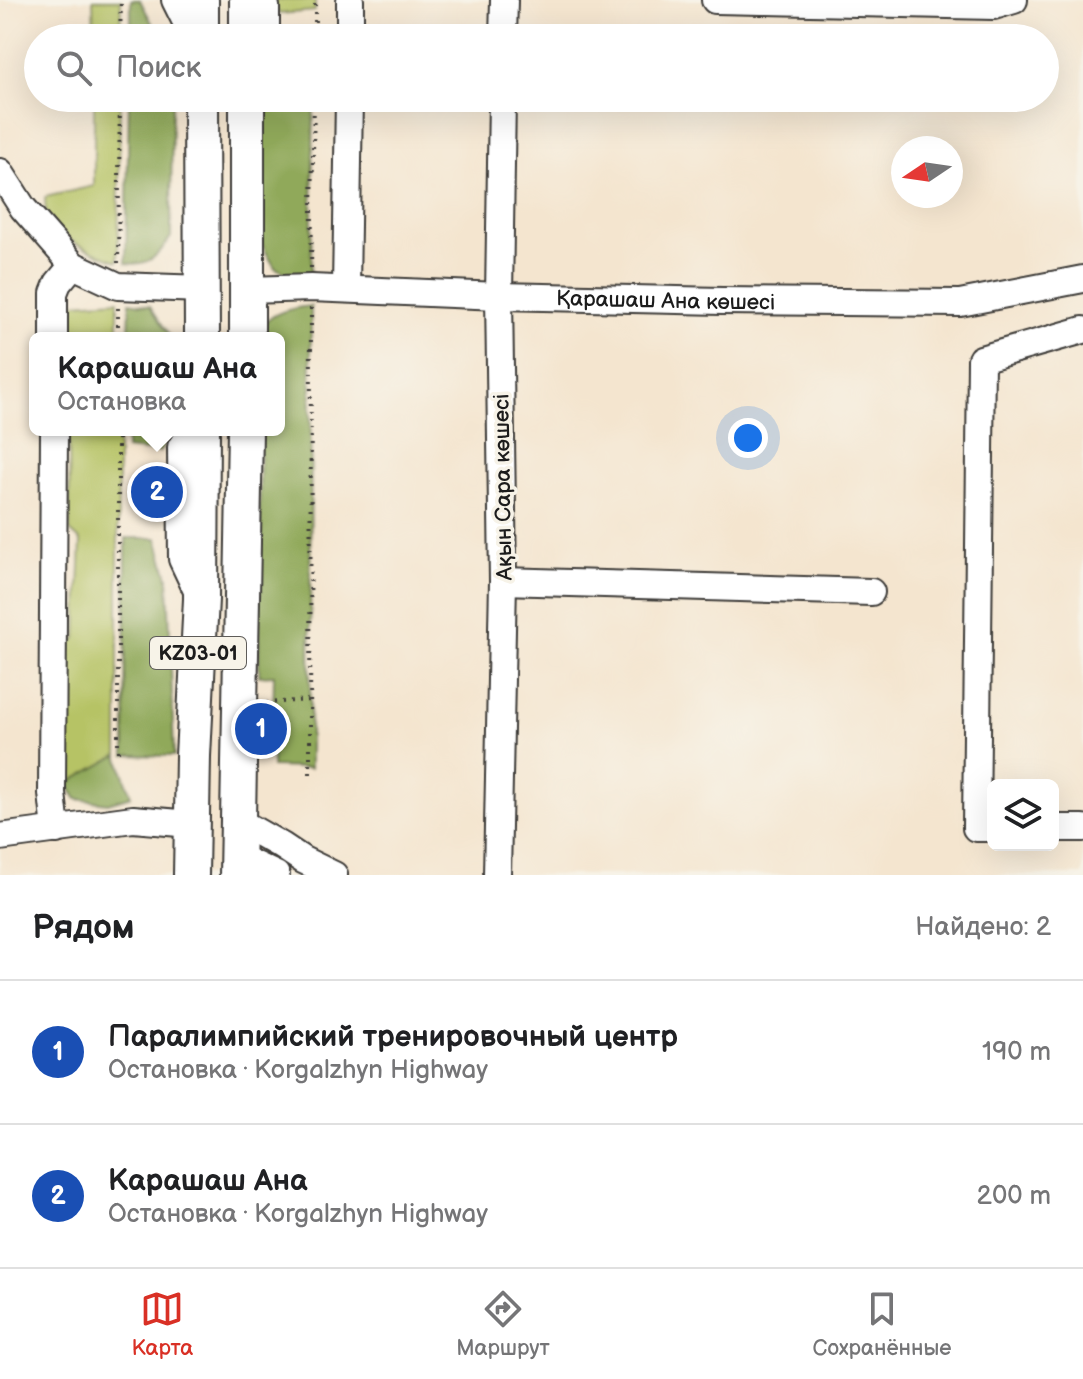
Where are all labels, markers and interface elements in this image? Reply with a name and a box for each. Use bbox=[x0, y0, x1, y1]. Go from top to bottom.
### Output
search box bbox=[24, 24, 1059, 112]
icon: search bbox=[52, 46, 96, 90]
text: Поиск bbox=[116, 50, 202, 86]
north arrow bbox=[891, 136, 963, 208]
street label: Қарашаш Ана көшесі bbox=[556, 285, 775, 316]
popup bbox=[29, 332, 285, 436]
text: Карашаш Ана bbox=[57, 351, 257, 387]
text: Остановка bbox=[57, 387, 186, 418]
street label: Ақын Сара көшесі bbox=[488, 393, 519, 582]
your location bbox=[728, 418, 768, 458]
pin: 2 bbox=[131, 462, 183, 522]
road number: KZ03-01 bbox=[150, 637, 246, 669]
pin: 1 bbox=[235, 699, 287, 759]
map controls bbox=[987, 779, 1059, 851]
button: layers bbox=[987, 779, 1059, 851]
text: Рядом bbox=[32, 907, 134, 948]
text: Найдено: 2 bbox=[915, 912, 1051, 943]
text: Паралимпийский тренировочный центр bbox=[108, 1019, 678, 1055]
text: 1 bbox=[53, 1037, 63, 1068]
text: 190 m bbox=[982, 1037, 1051, 1068]
text: Остановка · Korgalzhyn Highway bbox=[108, 1055, 488, 1086]
text: Карашаш Ана bbox=[108, 1163, 307, 1199]
text: 2 bbox=[50, 1181, 66, 1212]
text: 200 m bbox=[977, 1181, 1051, 1212]
text: Остановка · Korgalzhyn Highway bbox=[108, 1199, 488, 1230]
tab: Карта bbox=[131, 1287, 193, 1362]
tab: Маршрут bbox=[456, 1287, 550, 1362]
tab: Сохранённые bbox=[813, 1287, 952, 1362]

